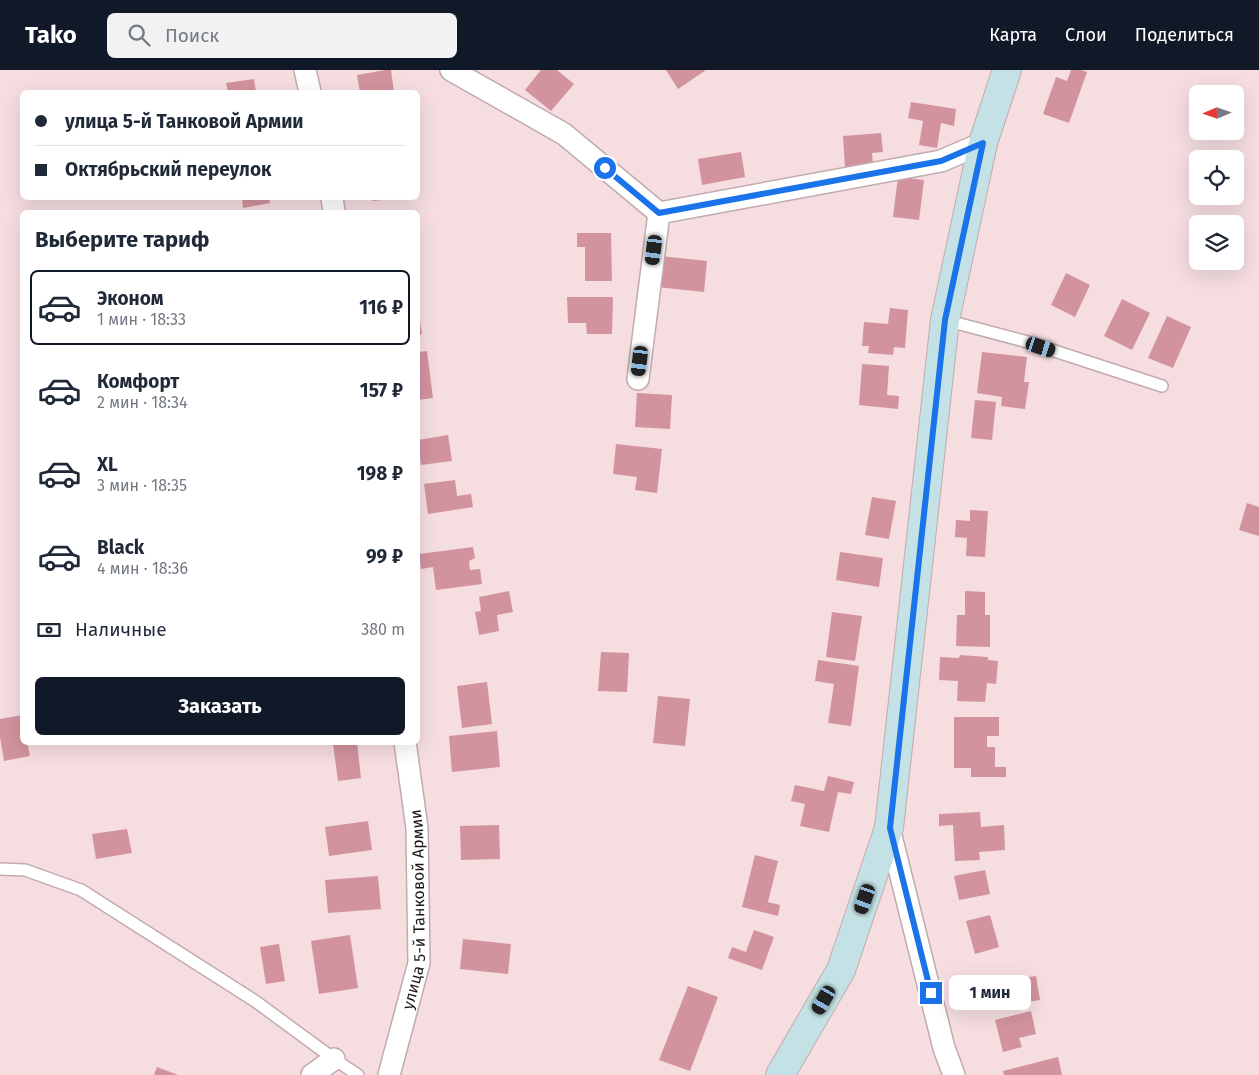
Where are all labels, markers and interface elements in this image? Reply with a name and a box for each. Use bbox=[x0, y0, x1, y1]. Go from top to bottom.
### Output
search box bbox=[107, 13, 457, 58]
text: Tako bbox=[25, 21, 77, 49]
icon: search bbox=[125, 21, 153, 49]
text: Поиск bbox=[165, 24, 219, 47]
text: Карта bbox=[989, 24, 1037, 46]
text: Слои bbox=[1065, 24, 1107, 46]
text: Поделиться bbox=[1135, 24, 1234, 46]
north arrow bbox=[1189, 85, 1244, 140]
map controls bbox=[1189, 85, 1244, 270]
text: улица 5-й Танковой Армии bbox=[65, 110, 304, 133]
button: locate bbox=[1189, 150, 1244, 205]
route start bbox=[594, 157, 616, 179]
text: Октябрьский переулок bbox=[65, 158, 271, 181]
button: layers bbox=[1189, 215, 1244, 270]
text: Выберите тариф bbox=[35, 226, 210, 253]
car bbox=[644, 234, 663, 266]
icon: car bbox=[37, 285, 82, 330]
text: Эконом bbox=[97, 287, 164, 310]
text: 116 ₽ bbox=[359, 296, 403, 319]
text: 1 мин · 18:33 bbox=[97, 310, 186, 329]
car bbox=[1024, 335, 1057, 359]
car bbox=[630, 345, 649, 377]
icon: car bbox=[37, 368, 82, 413]
text: Комфорт bbox=[97, 370, 179, 393]
text: 157 ₽ bbox=[360, 379, 403, 402]
text: 2 мин · 18:34 bbox=[97, 393, 187, 412]
icon: car bbox=[37, 451, 82, 496]
text: XL bbox=[97, 453, 118, 476]
text: 198 ₽ bbox=[357, 462, 403, 485]
text: 3 мин · 18:35 bbox=[97, 476, 187, 495]
icon: car bbox=[37, 534, 82, 579]
text: Black bbox=[97, 536, 144, 559]
text: 99 ₽ bbox=[366, 545, 403, 568]
text: 4 мин · 18:36 bbox=[97, 559, 188, 578]
icon: cash bbox=[35, 616, 63, 644]
text: Наличные bbox=[75, 618, 167, 641]
text: 380 m bbox=[361, 620, 405, 639]
button: Заказать bbox=[35, 677, 405, 735]
street label: улица 5-й Танковой Армии bbox=[398, 808, 429, 1012]
car bbox=[853, 882, 876, 916]
callout: 1 мин bbox=[948, 976, 1031, 1010]
route end bbox=[920, 982, 942, 1004]
car bbox=[810, 983, 837, 1017]
text: 1 мин bbox=[970, 983, 1010, 1002]

